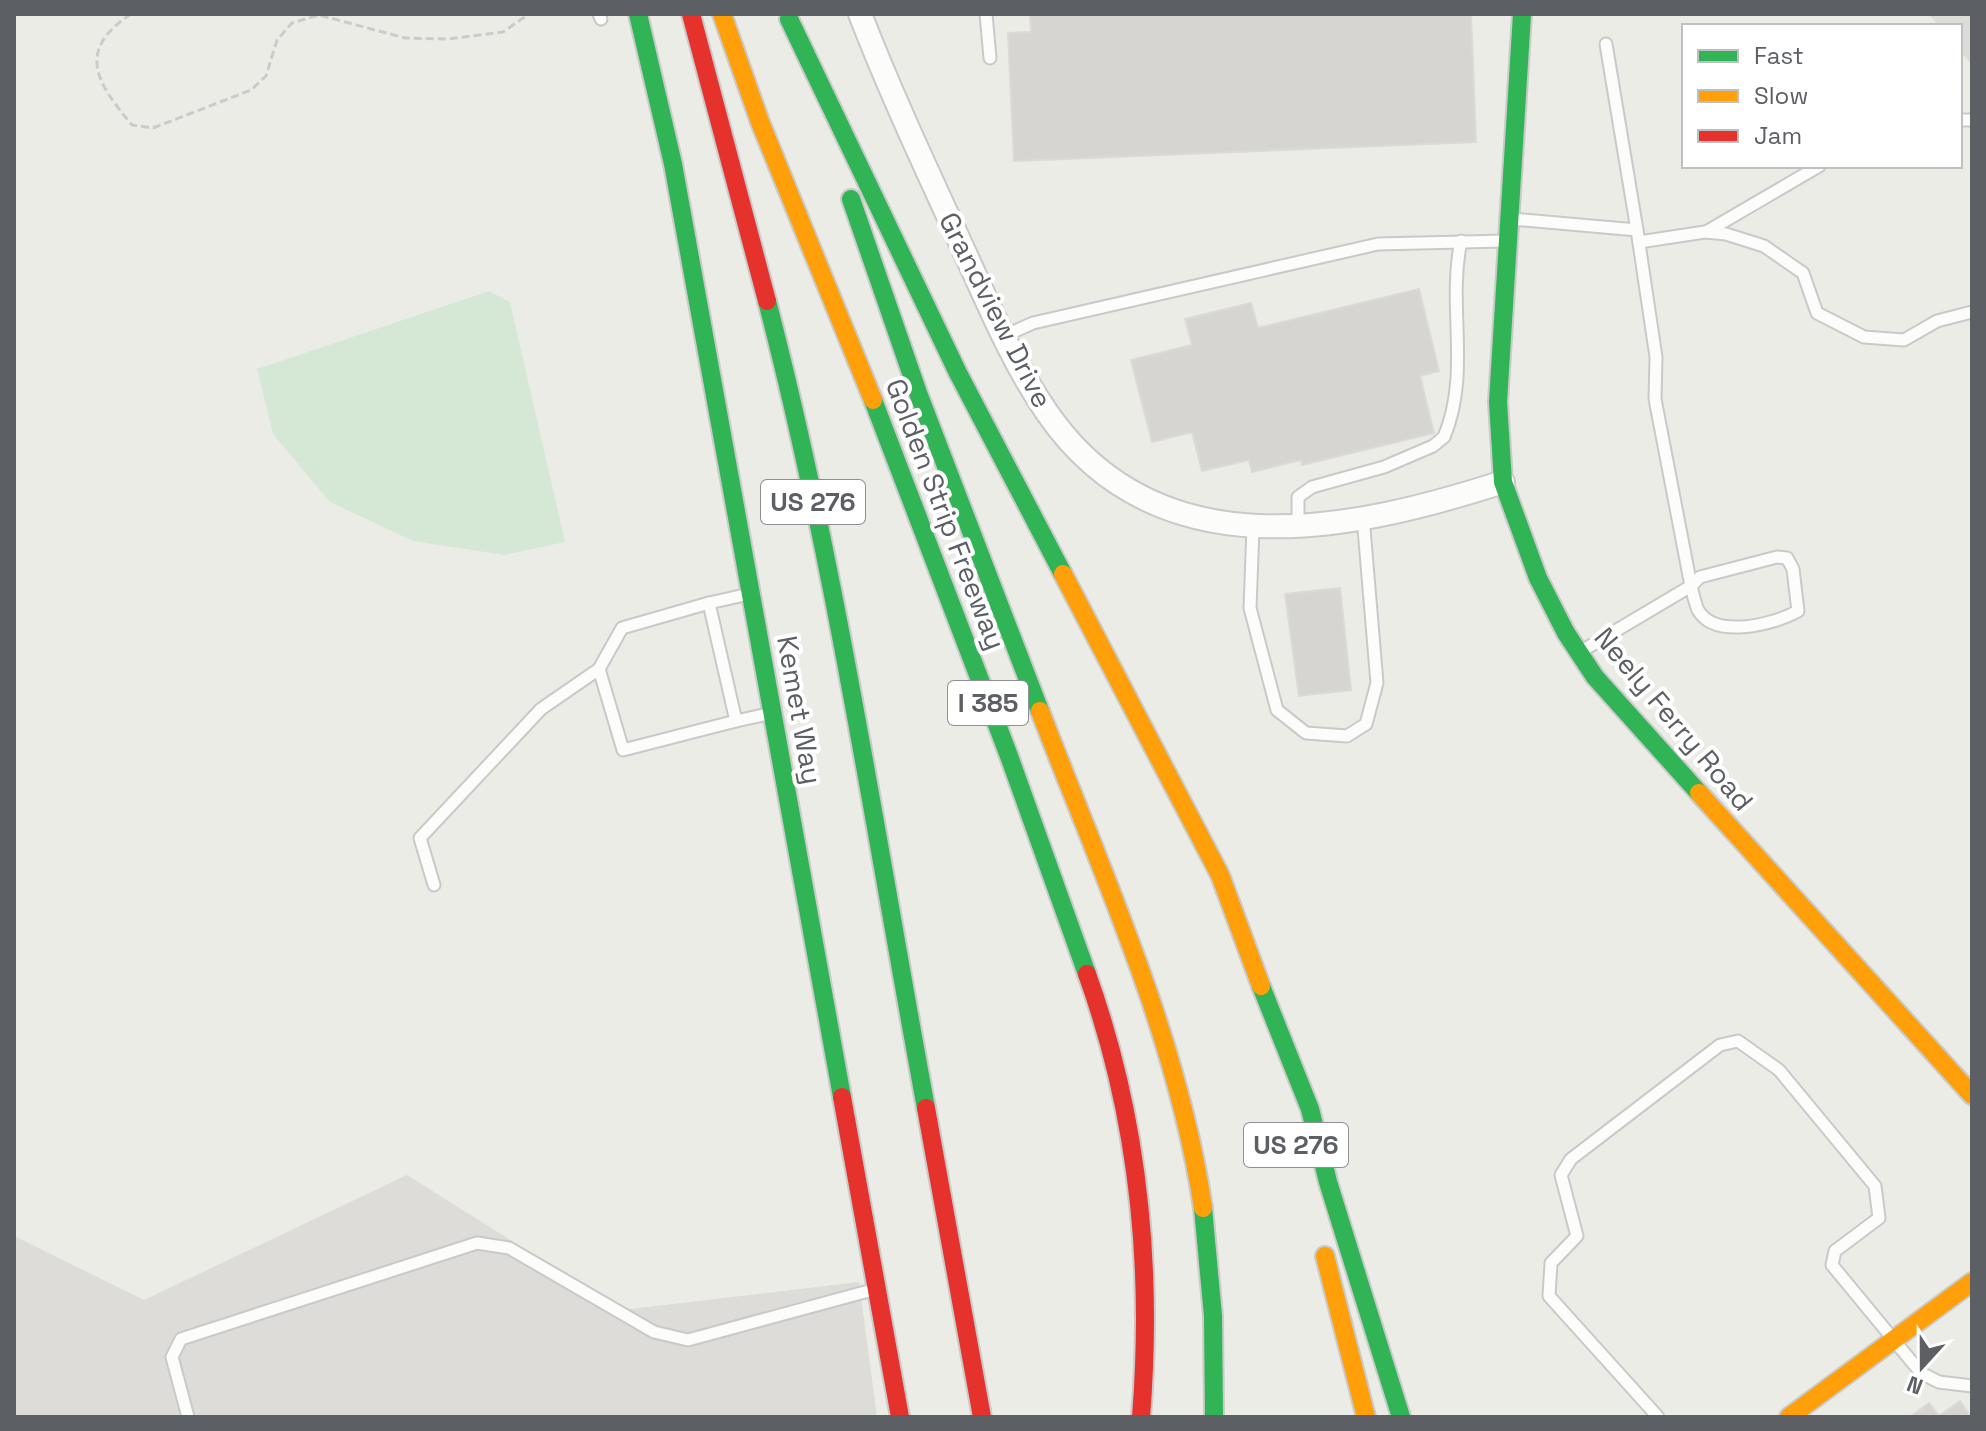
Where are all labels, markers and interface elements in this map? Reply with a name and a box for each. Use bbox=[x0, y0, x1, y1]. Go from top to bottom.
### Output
legend bbox=[1682, 24, 1962, 168]
text: Fast bbox=[1754, 40, 1804, 71]
text: Slow bbox=[1754, 80, 1808, 111]
text: Jam bbox=[1754, 120, 1802, 151]
street label: Grandview Drive bbox=[931, 206, 1061, 414]
street label: Golden Strip Freeway bbox=[878, 373, 1014, 655]
road number: US 276 bbox=[761, 480, 865, 524]
street label: Neely Ferry Road bbox=[1587, 620, 1761, 818]
street label: Kemet Way bbox=[769, 633, 831, 787]
road number: I 385 bbox=[948, 681, 1028, 725]
road number: US 276 bbox=[1244, 1123, 1348, 1167]
north arrow bbox=[1882, 1327, 1962, 1407]
text: N bbox=[1903, 1370, 1927, 1401]

